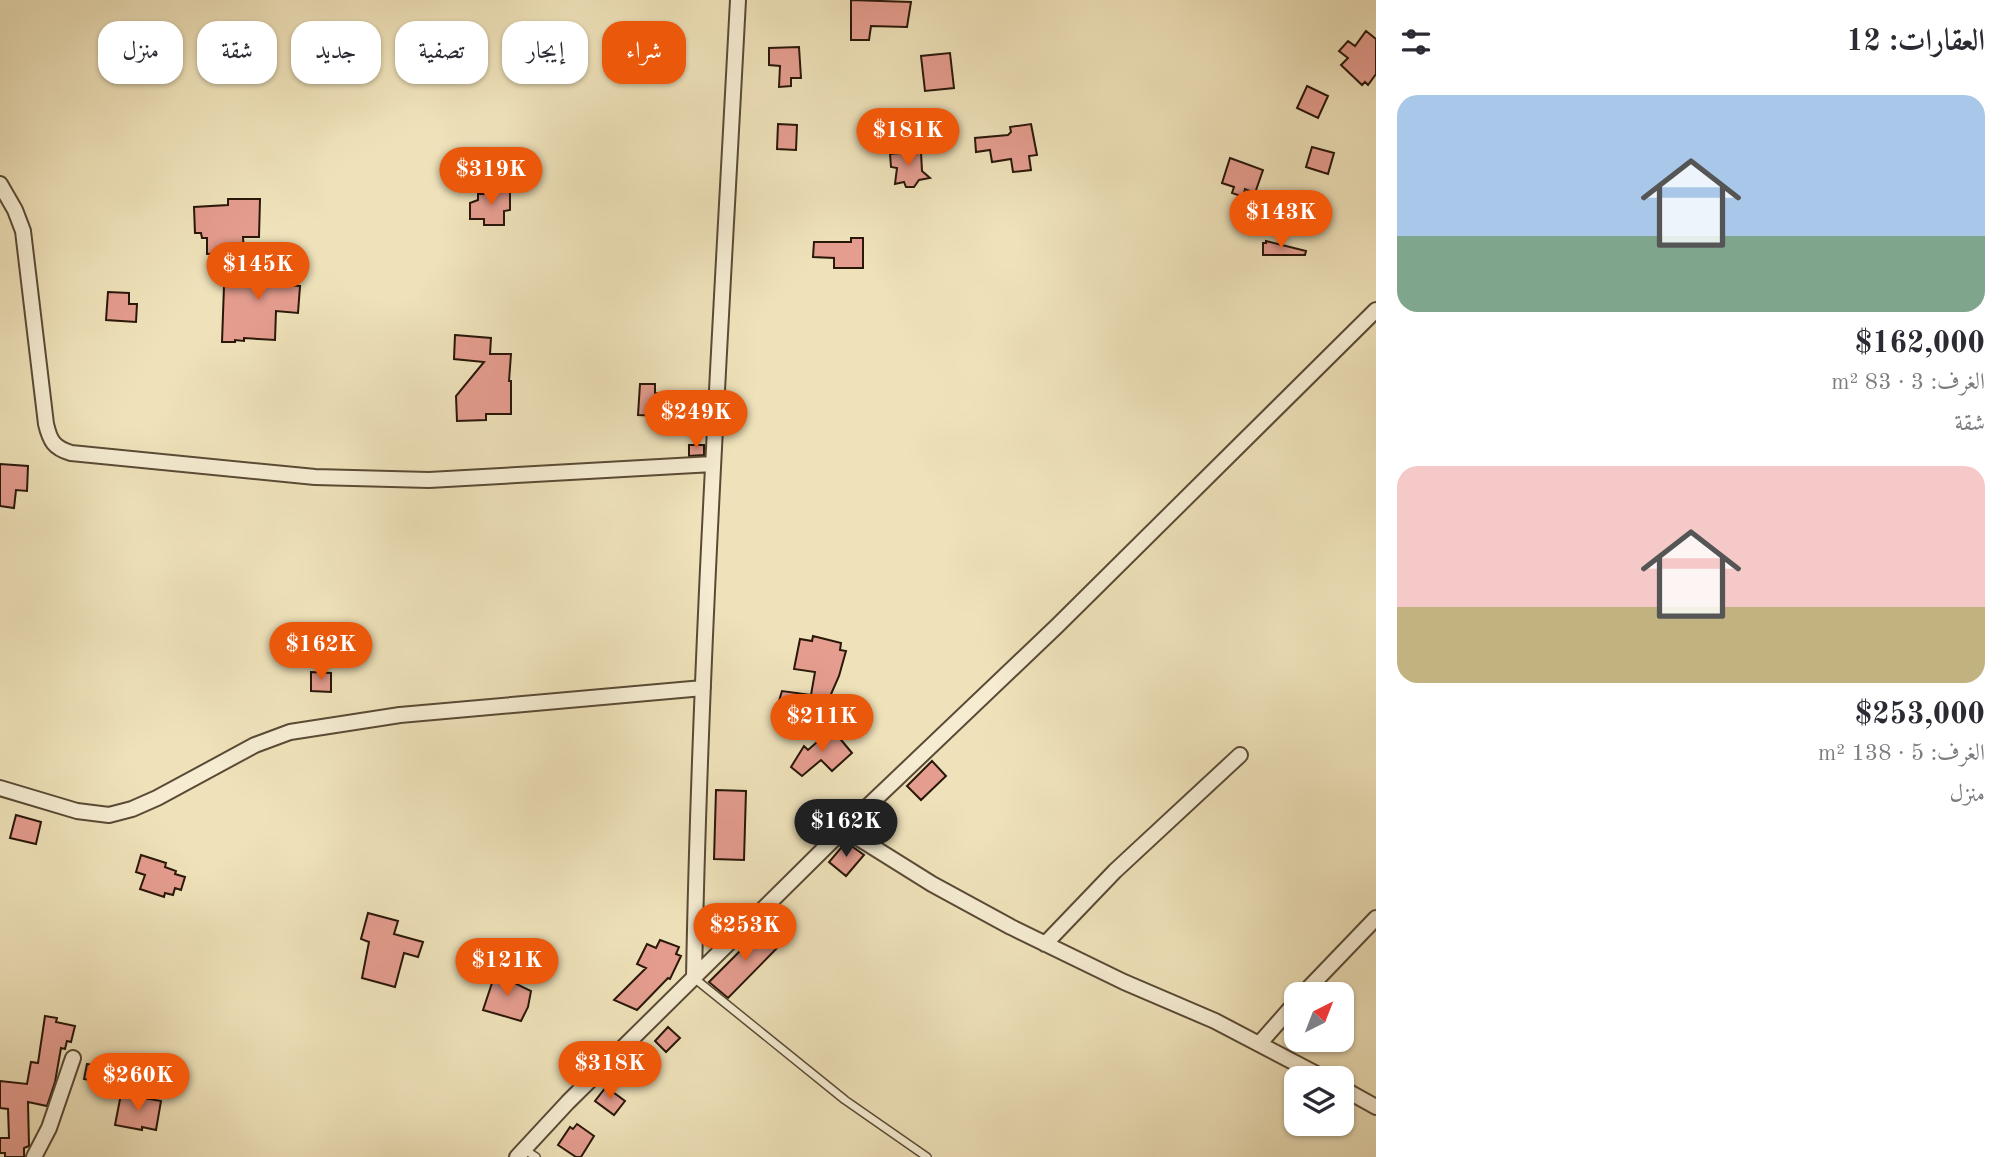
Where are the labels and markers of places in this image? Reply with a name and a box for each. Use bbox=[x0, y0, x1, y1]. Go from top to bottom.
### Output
pin: $181K bbox=[859, 108, 957, 168]
pin: $319K bbox=[442, 148, 540, 207]
pin: $143K bbox=[1232, 190, 1330, 250]
pin: $145K bbox=[209, 243, 307, 302]
pin: $249K bbox=[647, 391, 745, 450]
pin: $162K bbox=[272, 622, 370, 682]
pin: $211K bbox=[773, 694, 871, 754]
pin: $162K bbox=[797, 800, 895, 859]
pin: $253K bbox=[696, 904, 794, 963]
pin: $121K bbox=[458, 939, 556, 998]
pin: $318K bbox=[561, 1042, 659, 1101]
pin: $260K bbox=[89, 1054, 187, 1113]

